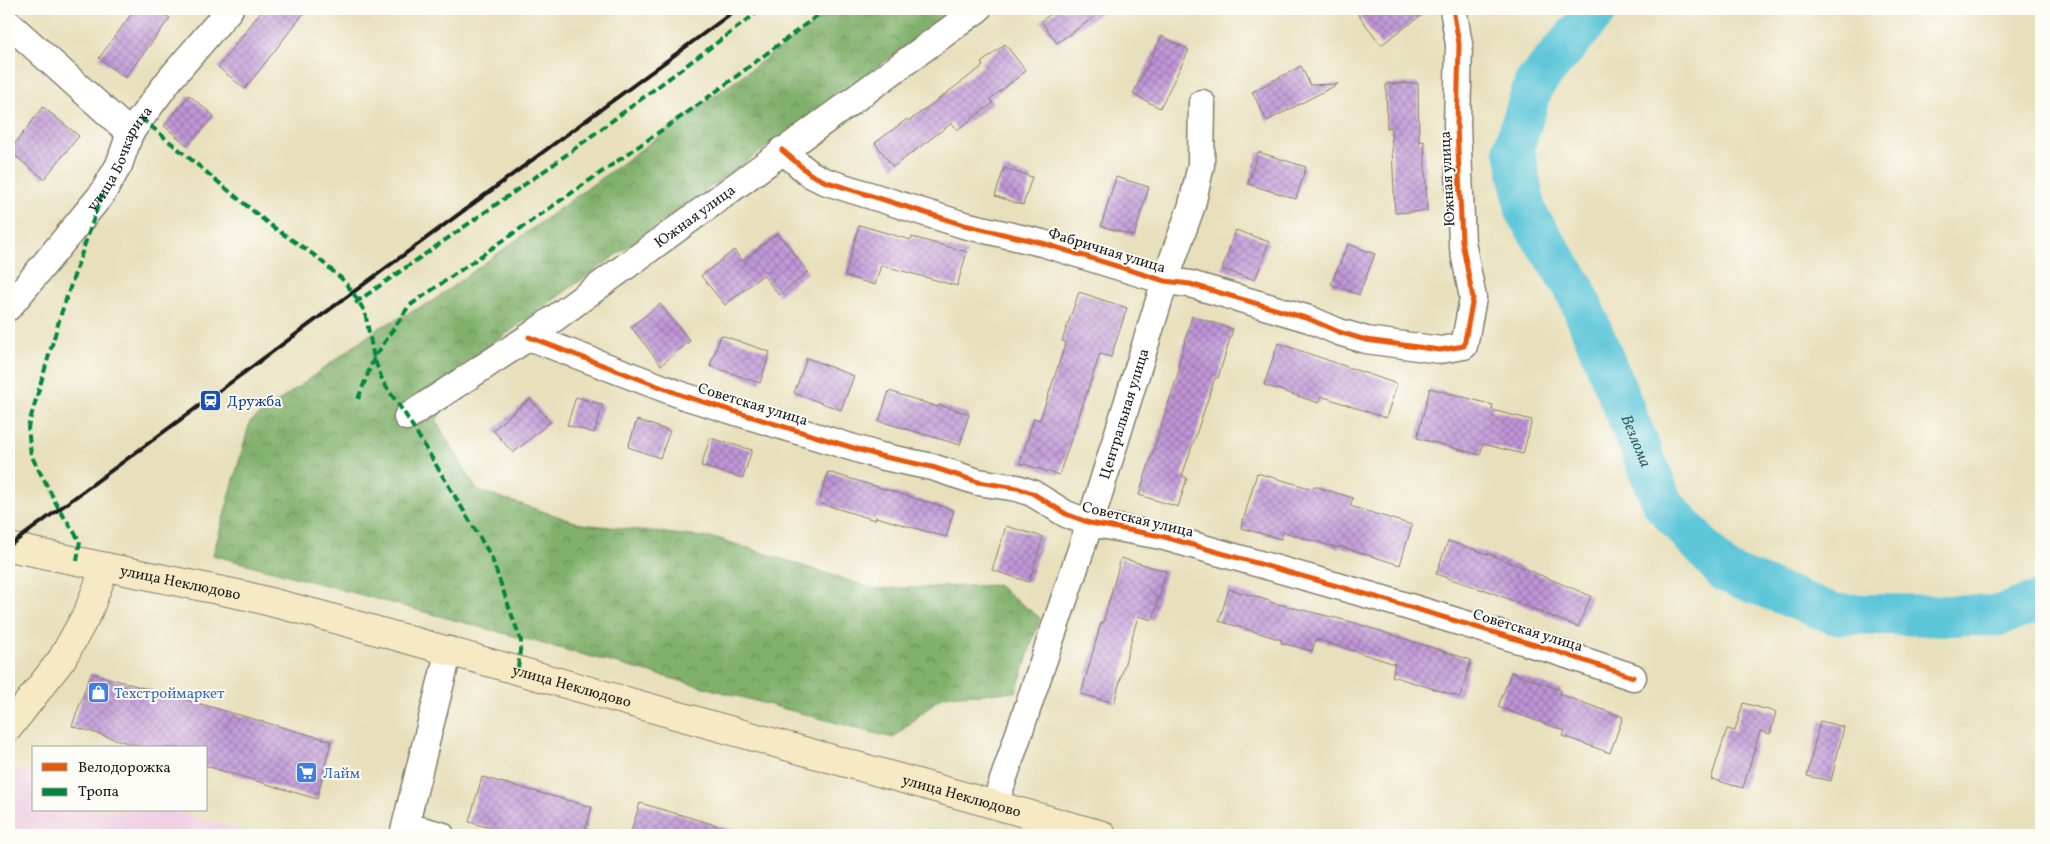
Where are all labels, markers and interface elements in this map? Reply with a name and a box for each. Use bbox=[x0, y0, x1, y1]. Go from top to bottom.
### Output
street label: улица Бочкариха bbox=[83, 102, 158, 217]
street label: Южная улица bbox=[1436, 131, 1461, 227]
street label: Южная улица bbox=[651, 180, 740, 254]
street label: Фабричная улица bbox=[1045, 224, 1168, 279]
street label: Центральная улица bbox=[1095, 346, 1155, 482]
street label: Советская улица bbox=[695, 379, 810, 432]
station icon: Дружба bbox=[199, 389, 223, 413]
place label: Дружба bbox=[227, 392, 282, 413]
water label: Везлома bbox=[1615, 412, 1656, 471]
street label: Советская улица bbox=[1080, 497, 1196, 544]
street label: улица Неклюдово bbox=[118, 561, 242, 606]
street label: Советская улица bbox=[1470, 605, 1585, 658]
street label: улица Неклюдово bbox=[509, 660, 633, 714]
shop icon: Техстроймаркет bbox=[86, 681, 110, 705]
place label: Техстроймаркет bbox=[114, 684, 225, 705]
legend bbox=[32, 746, 208, 812]
text: Велодорожка bbox=[78, 758, 171, 779]
supermarket icon: Лайм bbox=[295, 761, 319, 785]
place label: Лайм bbox=[323, 764, 360, 785]
street label: улица Неклюдово bbox=[899, 770, 1023, 824]
text: Тропа bbox=[78, 782, 119, 803]

